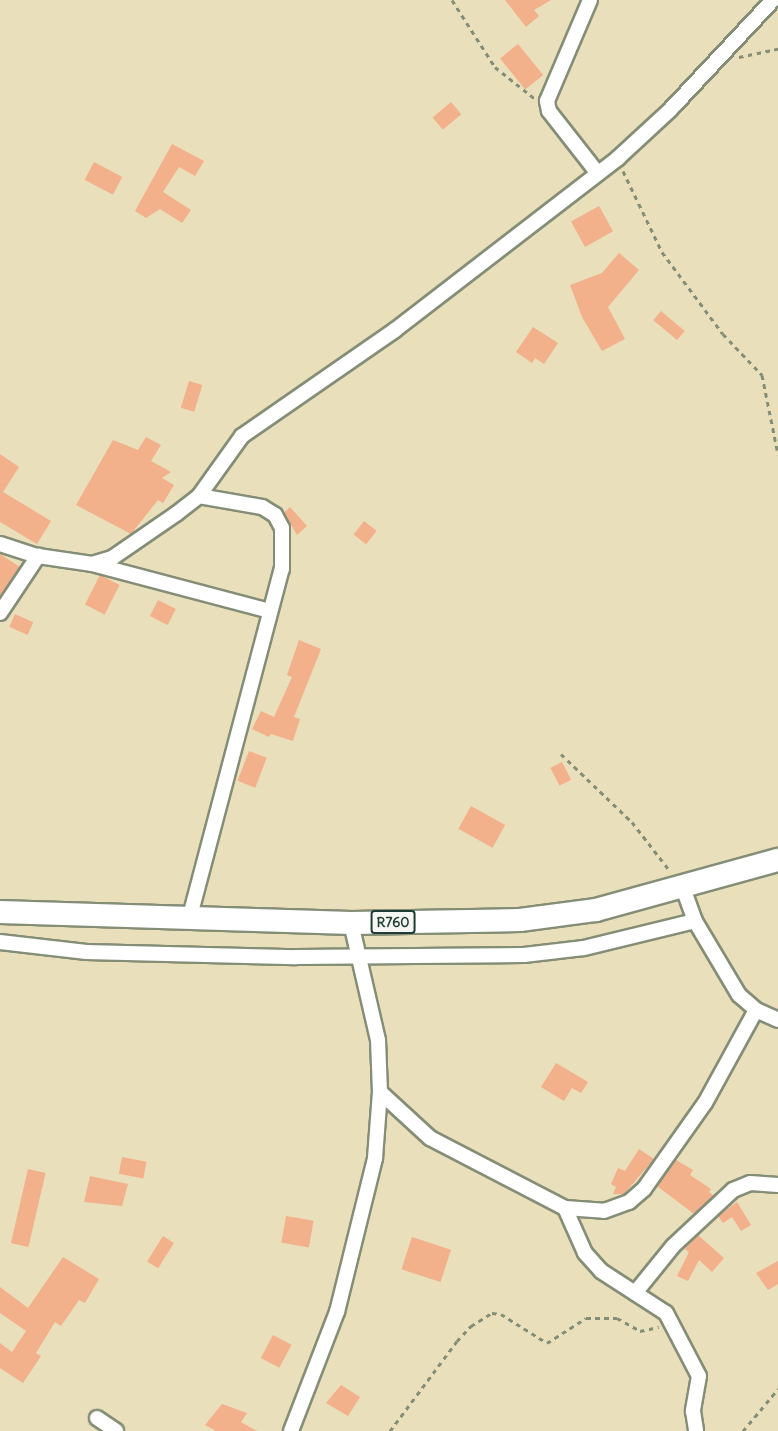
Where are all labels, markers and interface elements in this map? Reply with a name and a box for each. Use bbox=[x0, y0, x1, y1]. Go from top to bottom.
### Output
road number: R760 bbox=[370, 911, 416, 933]

